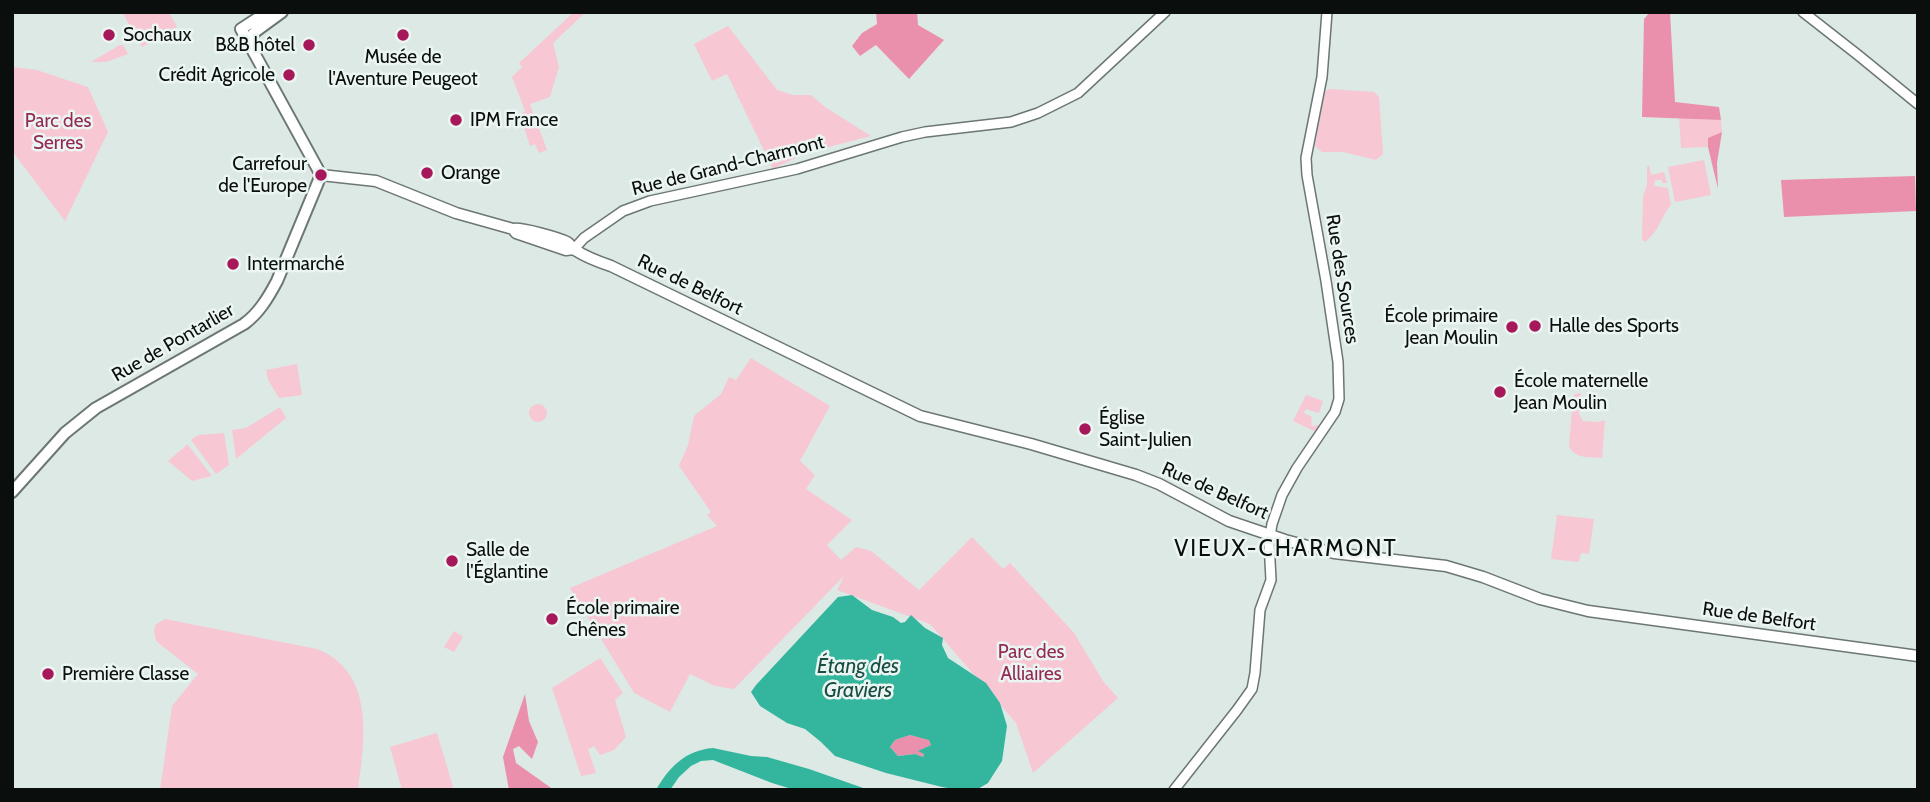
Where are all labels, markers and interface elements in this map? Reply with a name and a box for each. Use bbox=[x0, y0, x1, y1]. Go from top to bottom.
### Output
place label: Sochaux bbox=[123, 24, 192, 46]
marker: Sochaux bbox=[101, 27, 117, 43]
marker: Musée de l'Aventure Peugeot bbox=[395, 27, 411, 43]
place label: B&B hôtel bbox=[215, 34, 295, 56]
marker: B&B hôtel bbox=[301, 37, 317, 53]
place label: Musée de l'Aventure Peugeot bbox=[328, 46, 478, 90]
place label: Crédit Agricole bbox=[159, 64, 275, 86]
marker: Crédit Agricole bbox=[281, 67, 297, 83]
place label: IPM France bbox=[470, 109, 558, 131]
park label: Parc des Serres bbox=[25, 110, 91, 154]
marker: IPM France bbox=[448, 112, 464, 128]
street label: Rue de Grand-Charmont bbox=[629, 131, 827, 201]
place label: Carrefour de l'Europe bbox=[218, 153, 307, 197]
place label: Orange bbox=[441, 162, 500, 184]
marker: Orange bbox=[419, 165, 435, 181]
marker: Carrefour de l'Europe bbox=[313, 167, 329, 183]
street label: Rue des Sources bbox=[1320, 213, 1364, 345]
street label: Rue de Belfort bbox=[634, 250, 746, 320]
place label: Intermarché bbox=[247, 253, 344, 275]
marker: Intermarché bbox=[225, 256, 241, 272]
street label: Rue de Pontarlier bbox=[108, 299, 238, 387]
place label: École primaire Jean Moulin bbox=[1385, 305, 1498, 349]
place label: Halle des Sports bbox=[1549, 315, 1679, 337]
marker: Halle des Sports bbox=[1527, 318, 1543, 334]
marker: École primaire Jean Moulin bbox=[1504, 319, 1520, 335]
place label: École maternelle Jean Moulin bbox=[1514, 370, 1648, 414]
marker: École maternelle Jean Moulin bbox=[1492, 384, 1508, 400]
place label: Église Saint-Julien bbox=[1099, 407, 1192, 451]
marker: Église Saint-Julien bbox=[1077, 421, 1093, 437]
street label: Rue de Belfort bbox=[1158, 457, 1272, 525]
district label: VIEUX-CHARMONT bbox=[1176, 535, 1396, 563]
place label: Salle de l'Églantine bbox=[466, 539, 548, 583]
marker: Salle de l'Églantine bbox=[444, 553, 460, 569]
place label: École primaire Chênes bbox=[566, 597, 679, 641]
street label: Rue de Belfort bbox=[1701, 598, 1817, 636]
marker: École primaire Chênes bbox=[544, 611, 560, 627]
park label: Parc des Alliaires bbox=[998, 641, 1064, 685]
water label: Étang des Graviers bbox=[817, 654, 899, 704]
place label: Première Classe bbox=[62, 663, 189, 685]
marker: Première Classe bbox=[40, 666, 56, 682]

